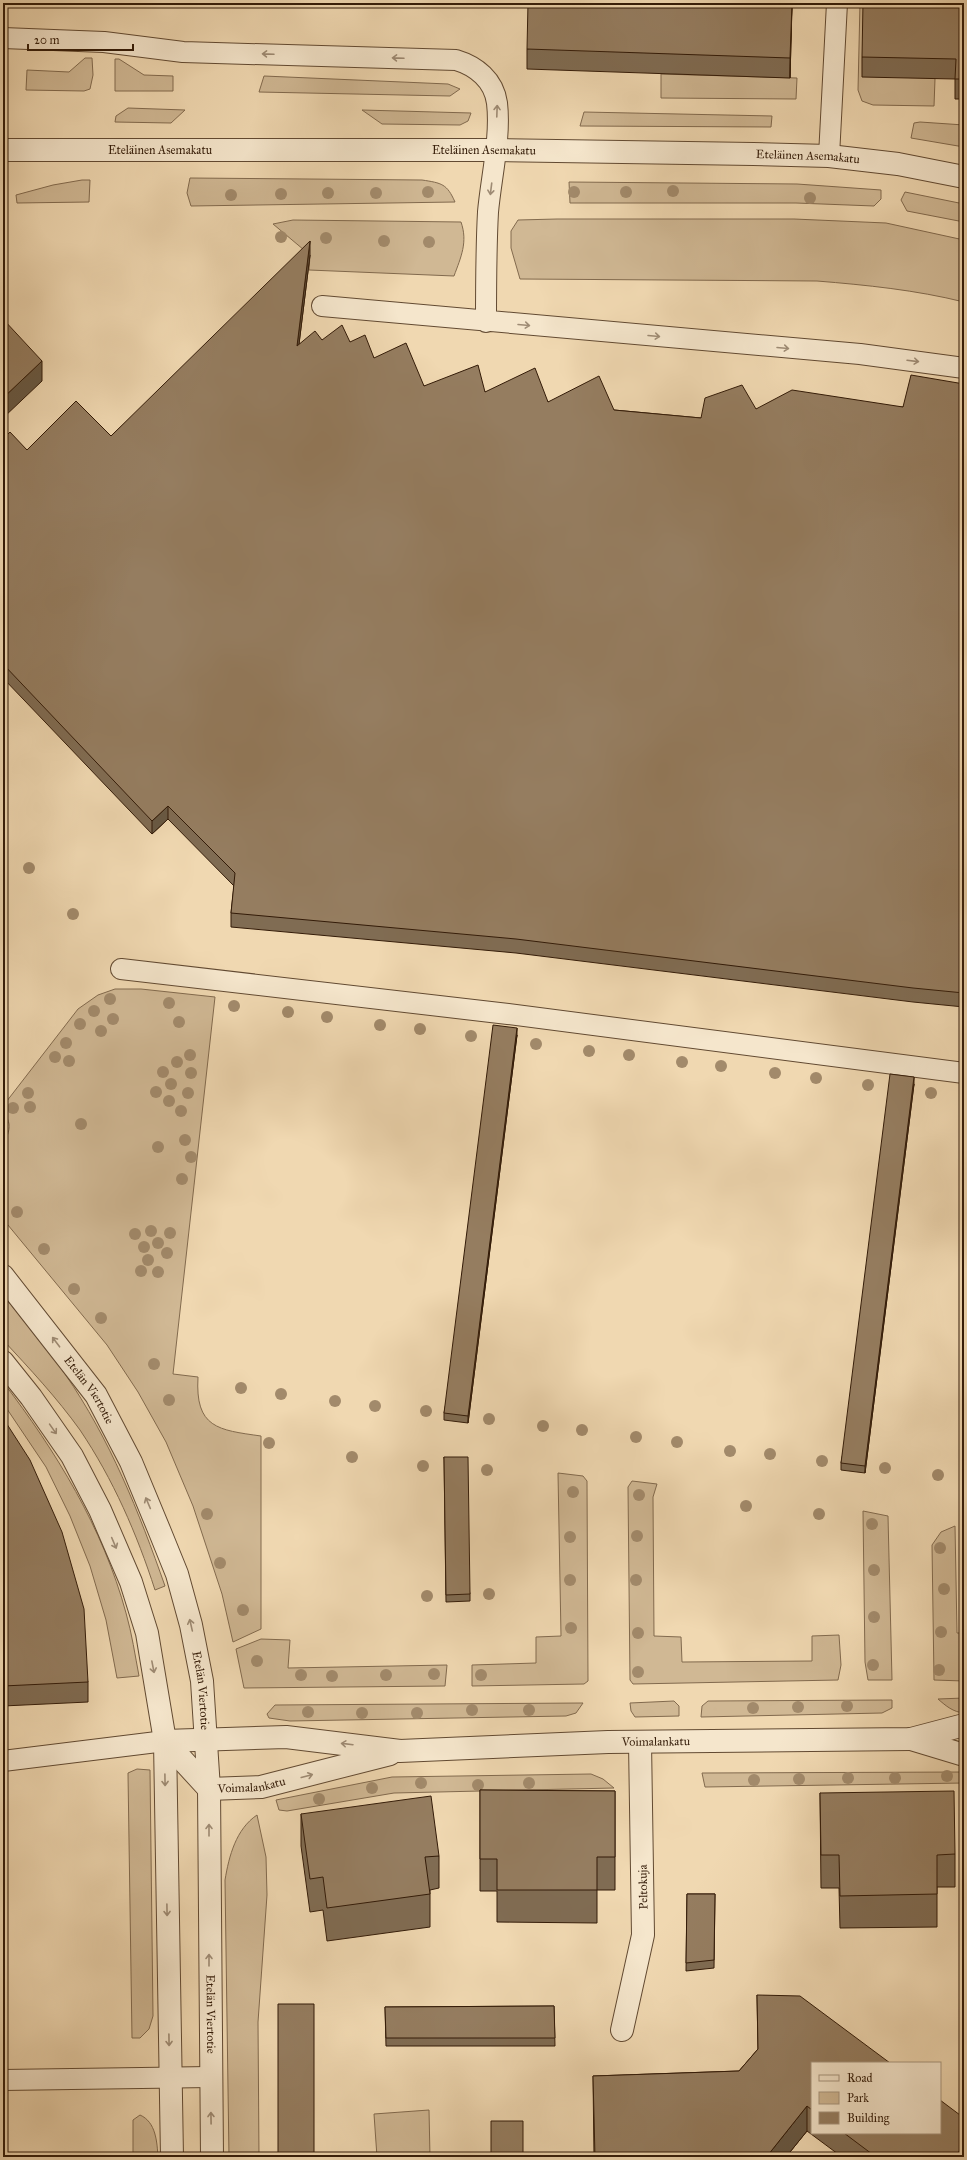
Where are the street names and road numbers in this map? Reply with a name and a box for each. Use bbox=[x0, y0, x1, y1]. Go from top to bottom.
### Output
street label: Eteläinen Asemakatu bbox=[108, 143, 213, 157]
street label: Eteläinen Asemakatu bbox=[432, 143, 537, 158]
street label: Eteläinen Asemakatu bbox=[756, 147, 861, 167]
street label: Etelän Viertotie bbox=[61, 1353, 117, 1426]
street label: Etelän Viertotie bbox=[189, 1650, 212, 1730]
street label: Voimalankatu bbox=[621, 1734, 691, 1749]
street label: Voimalankatu bbox=[216, 1774, 288, 1796]
street label: Peltokuja bbox=[636, 1863, 650, 1910]
street label: Etelän Viertotie bbox=[204, 1974, 218, 2054]

